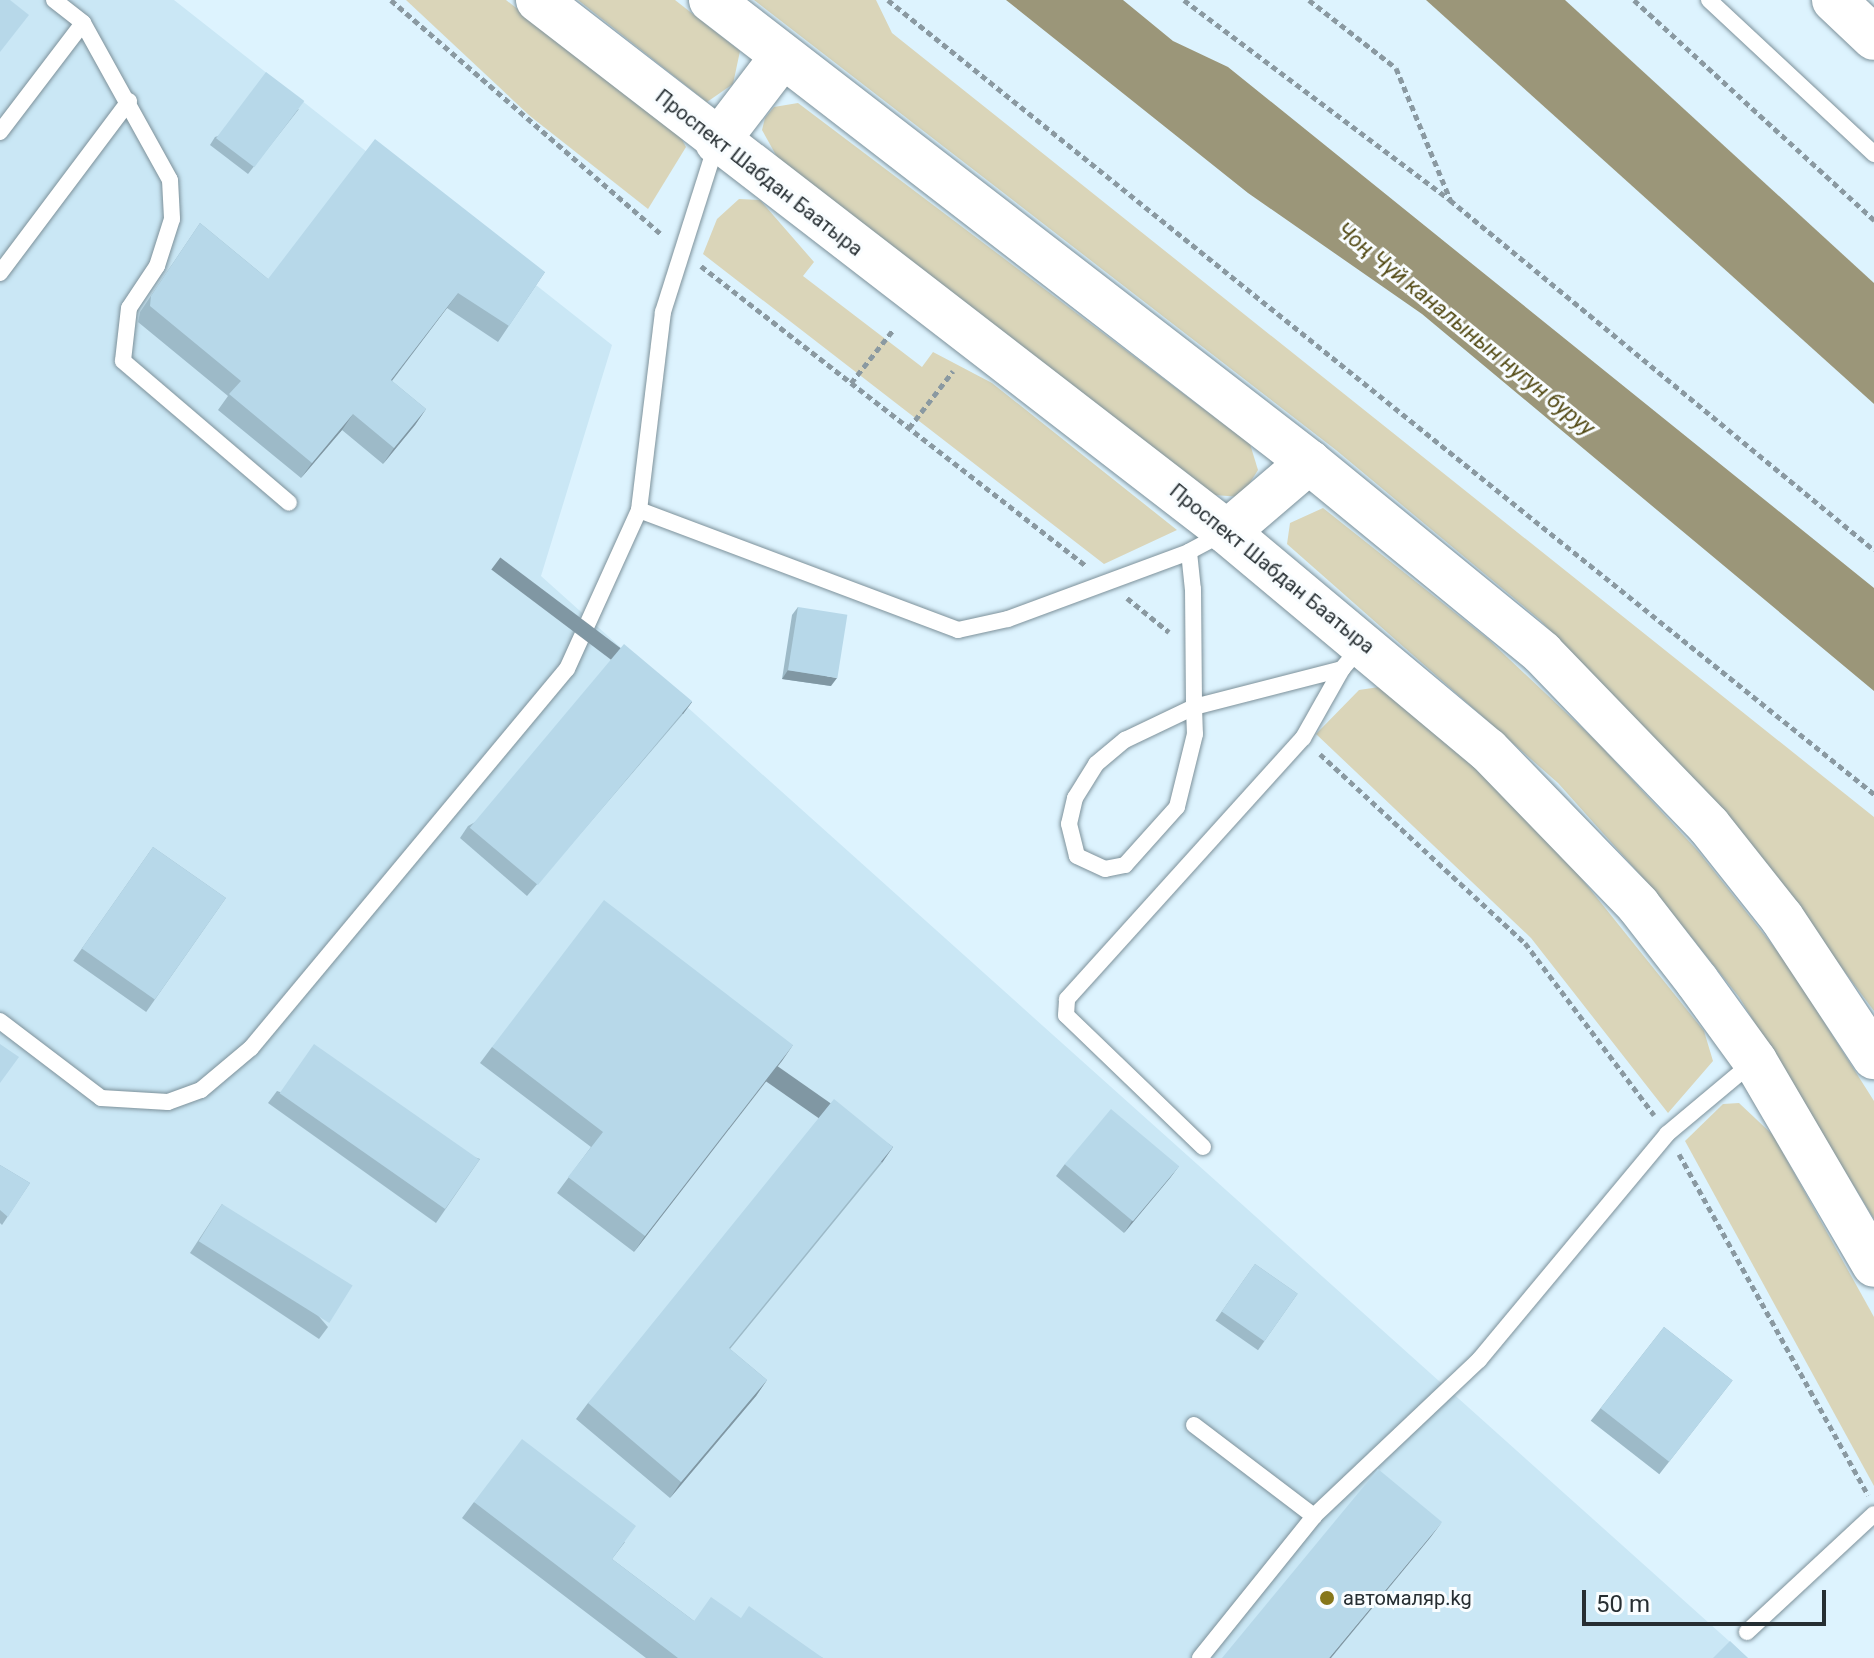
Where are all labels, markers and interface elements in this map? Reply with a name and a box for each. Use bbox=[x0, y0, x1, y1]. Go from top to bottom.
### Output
street label: Проспект Шабдан Баатыра bbox=[651, 85, 867, 261]
water label: Чоң Чүй каналынын нугун буруу bbox=[1332, 217, 1600, 441]
street label: Проспект Шабдан Баатыра bbox=[1165, 479, 1379, 659]
scale bar bbox=[1586, 1574, 1830, 1624]
place label: автомаляр.kg bbox=[1343, 1586, 1472, 1610]
marker: автомаляр.kg bbox=[1318, 1589, 1336, 1607]
text: 50 m bbox=[1596, 1590, 1650, 1618]

